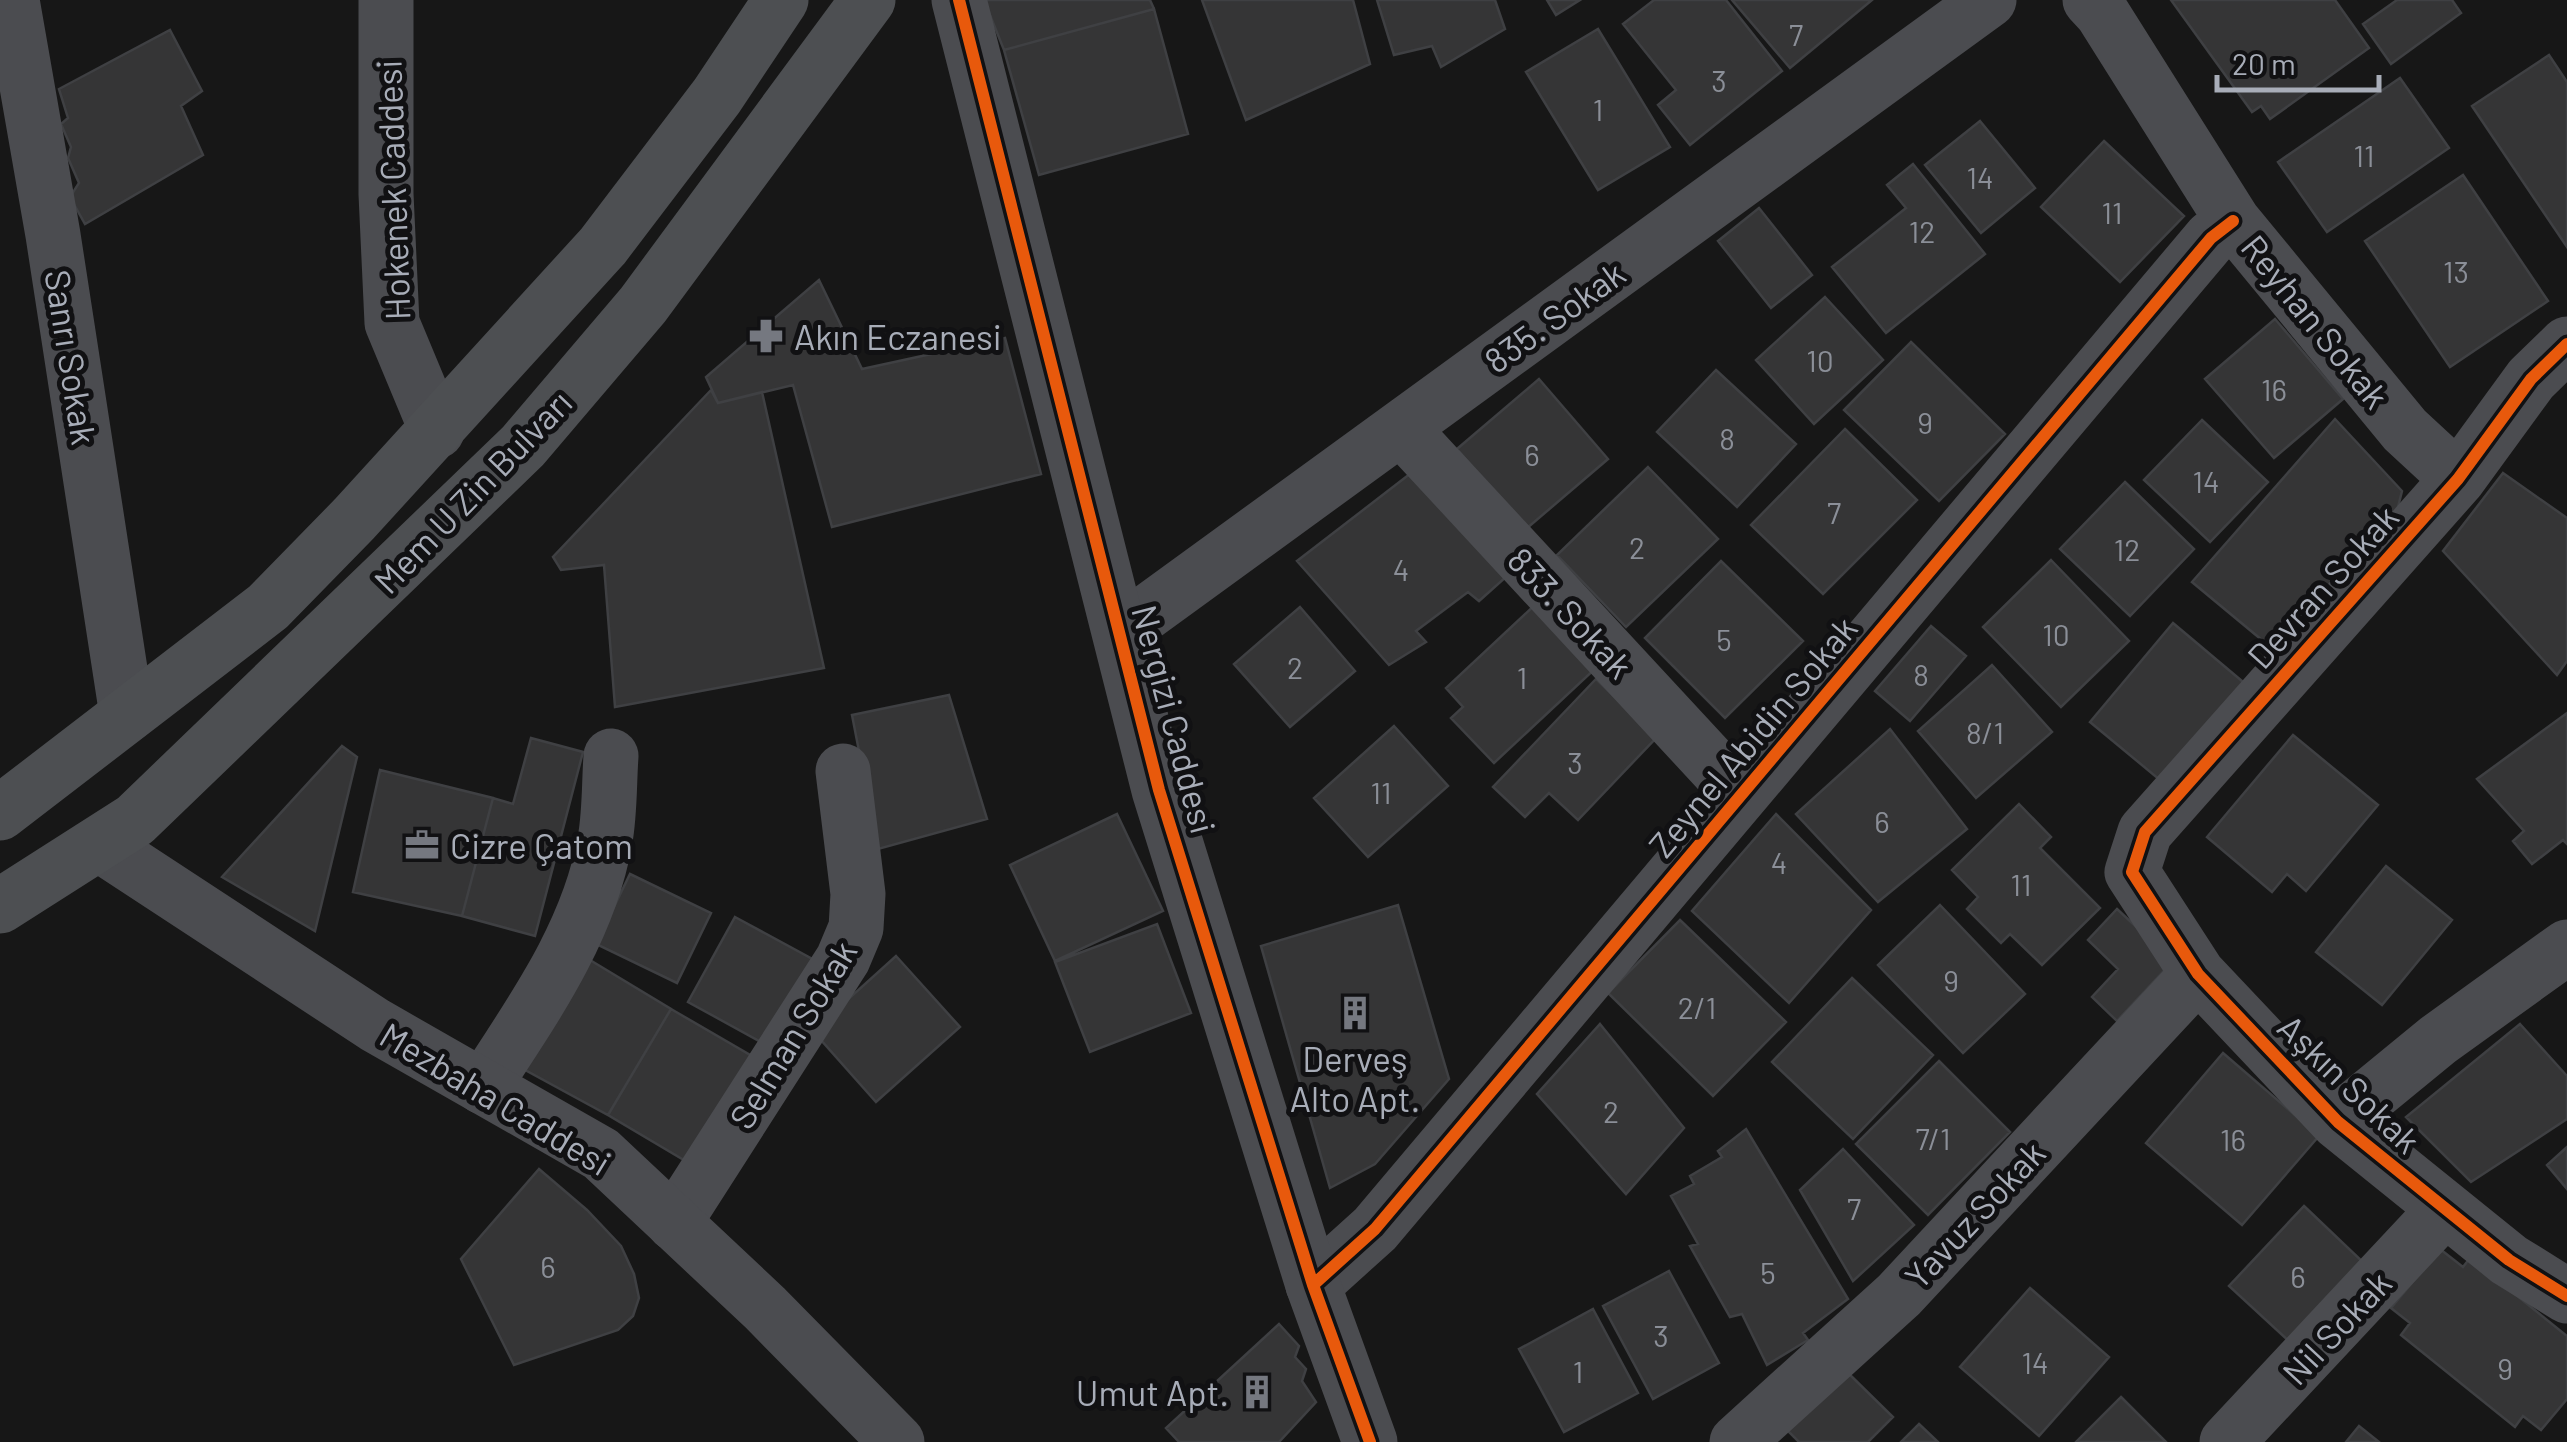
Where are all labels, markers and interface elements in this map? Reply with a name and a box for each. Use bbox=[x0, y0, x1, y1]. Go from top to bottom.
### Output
house number: 7 bbox=[1789, 16, 1803, 52]
scale bar bbox=[2217, 30, 2380, 92]
text: 20 m bbox=[2232, 45, 2296, 81]
street label: Hokenek Caddesi bbox=[366, 59, 418, 321]
house number: 3 bbox=[1711, 62, 1727, 98]
house number: 1 bbox=[1593, 91, 1603, 127]
house number: 11 bbox=[2353, 137, 2375, 173]
house number: 14 bbox=[1966, 159, 1994, 195]
house number: 11 bbox=[2101, 194, 2123, 230]
house number: 12 bbox=[1909, 213, 1935, 249]
street label: Reyhan Sokak bbox=[2233, 226, 2399, 416]
street label: 835. Sokak bbox=[1476, 251, 1632, 381]
house number: 13 bbox=[2443, 253, 2469, 289]
street label: Sanrı Sokak bbox=[37, 267, 107, 447]
place label: Akın Eczanesi bbox=[794, 315, 1002, 357]
pharmacy icon: Akın Eczanesi bbox=[747, 317, 785, 355]
house number: 10 bbox=[1806, 342, 1834, 378]
house number: 16 bbox=[2261, 371, 2287, 407]
street label: Mem U Zin Bulvarı bbox=[365, 381, 579, 601]
house number: 9 bbox=[1917, 404, 1933, 440]
house number: 8 bbox=[1719, 420, 1735, 456]
house number: 6 bbox=[1524, 436, 1540, 472]
house number: 14 bbox=[2192, 463, 2220, 499]
house number: 7 bbox=[1827, 494, 1841, 530]
street label: Devran Sokak bbox=[2238, 496, 2406, 676]
house number: 2 bbox=[1629, 529, 1645, 565]
house number: 12 bbox=[2114, 531, 2140, 567]
street label: 833. Sokak bbox=[1500, 538, 1642, 686]
house number: 4 bbox=[1393, 551, 1409, 587]
street label: Nergizi Caddesi bbox=[1124, 600, 1226, 838]
street label: Zeynel Abidin Sokak bbox=[1639, 607, 1865, 865]
house number: 10 bbox=[2042, 616, 2070, 652]
house number: 5 bbox=[1716, 621, 1732, 657]
house number: 2 bbox=[1287, 649, 1303, 685]
house number: 8 bbox=[1913, 656, 1929, 692]
house number: 1 bbox=[1517, 659, 1527, 695]
house number: 8/1 bbox=[1966, 714, 2004, 750]
house number: 3 bbox=[1567, 744, 1583, 780]
house number: 11 bbox=[1370, 774, 1392, 810]
house number: 6 bbox=[1874, 803, 1890, 839]
place label: Cizre Çatom bbox=[450, 824, 633, 866]
office icon: Cizre Çatom bbox=[403, 826, 441, 864]
house number: 4 bbox=[1771, 844, 1787, 880]
house number: 11 bbox=[2010, 866, 2032, 902]
street label: Selman Sokak bbox=[719, 932, 865, 1136]
house number: 9 bbox=[1943, 962, 1959, 998]
house number: 2/1 bbox=[1678, 989, 1716, 1025]
building icon: Derveş Alto Apt. bbox=[1336, 994, 1374, 1032]
street label: Aşkın Sokak bbox=[2270, 1005, 2430, 1161]
street label: Mezbaha Caddesi bbox=[373, 1013, 619, 1183]
place label: Derveş Alto Apt. bbox=[1290, 1037, 1420, 1119]
house number: 2 bbox=[1603, 1093, 1619, 1129]
house number: 7/1 bbox=[1916, 1120, 1950, 1156]
house number: 16 bbox=[2220, 1121, 2246, 1157]
street label: Yavuz Sokak bbox=[1895, 1132, 2053, 1296]
house number: 7 bbox=[1847, 1190, 1861, 1226]
house number: 6 bbox=[540, 1248, 556, 1284]
house number: 5 bbox=[1760, 1254, 1776, 1290]
house number: 6 bbox=[2290, 1258, 2306, 1294]
street label: Nil Sokak bbox=[2273, 1262, 2399, 1392]
house number: 3 bbox=[1653, 1317, 1669, 1353]
house number: 14 bbox=[2021, 1344, 2049, 1380]
house number: 9 bbox=[2497, 1350, 2513, 1386]
house number: 1 bbox=[1573, 1353, 1583, 1389]
place label: Umut Apt. bbox=[1076, 1371, 1229, 1413]
building icon: Umut Apt. bbox=[1238, 1373, 1276, 1411]

